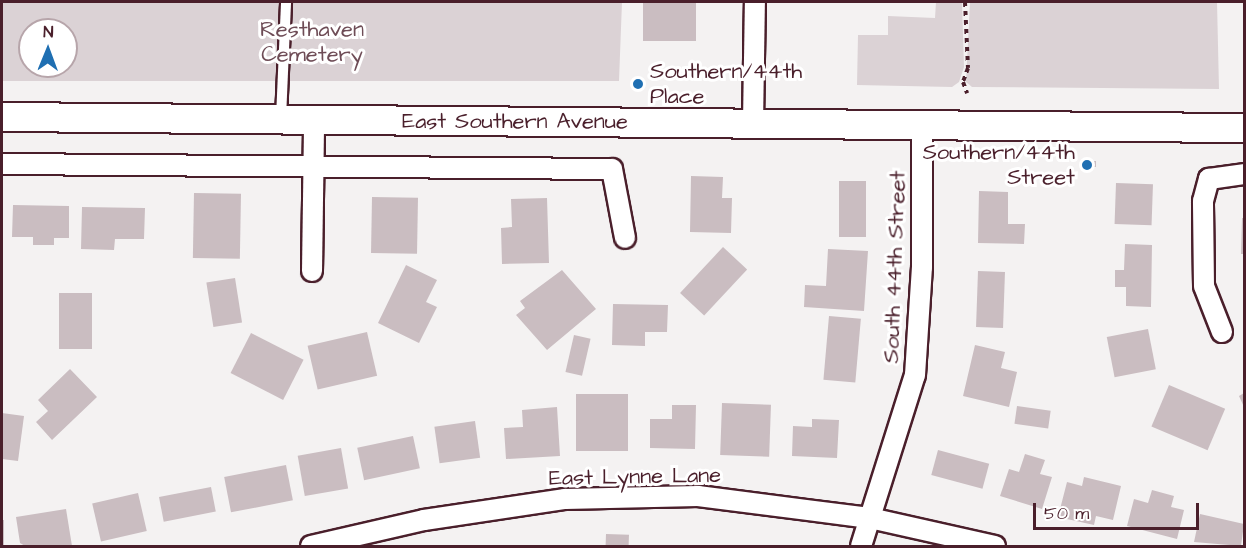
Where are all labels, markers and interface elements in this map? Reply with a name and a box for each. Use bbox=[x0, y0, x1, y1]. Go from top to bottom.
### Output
park label: Resthaven Cemetery bbox=[260, 16, 364, 68]
north arrow bbox=[18, 18, 78, 78]
text: N bbox=[43, 21, 53, 43]
place label: Southern/44th Place bbox=[650, 58, 802, 110]
marker: Southern/44th Place bbox=[631, 77, 645, 91]
street label: East Southern Avenue bbox=[402, 109, 628, 135]
place label: Southern/44th Street bbox=[923, 139, 1075, 190]
marker: Southern/44th Street bbox=[1080, 158, 1094, 172]
street label: South 44th Street bbox=[878, 170, 912, 364]
street label: East Lynne Lane bbox=[549, 462, 721, 492]
scale bar bbox=[1036, 491, 1202, 529]
text: 50 m bbox=[1044, 501, 1089, 526]

